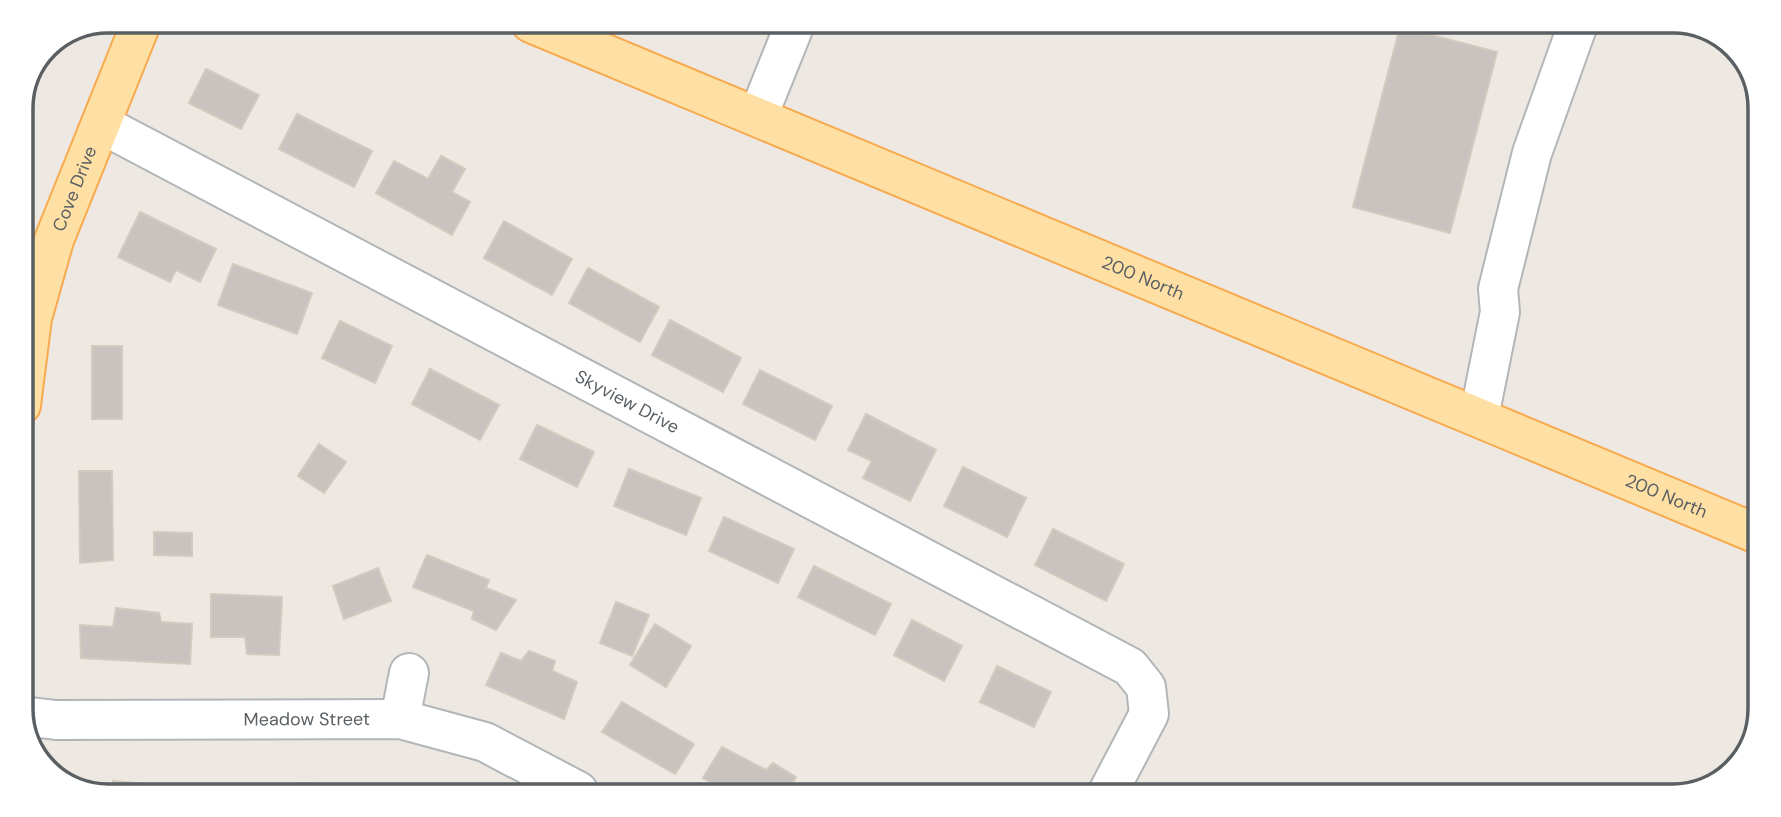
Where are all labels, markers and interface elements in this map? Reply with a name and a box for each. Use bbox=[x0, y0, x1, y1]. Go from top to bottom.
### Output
street label: Cove Drive bbox=[47, 143, 102, 235]
street label: 200 North bbox=[1098, 250, 1188, 306]
street label: Skyview Drive bbox=[571, 364, 683, 439]
street label: 200 North bbox=[1622, 468, 1711, 524]
street label: Meadow Street bbox=[244, 707, 370, 731]

